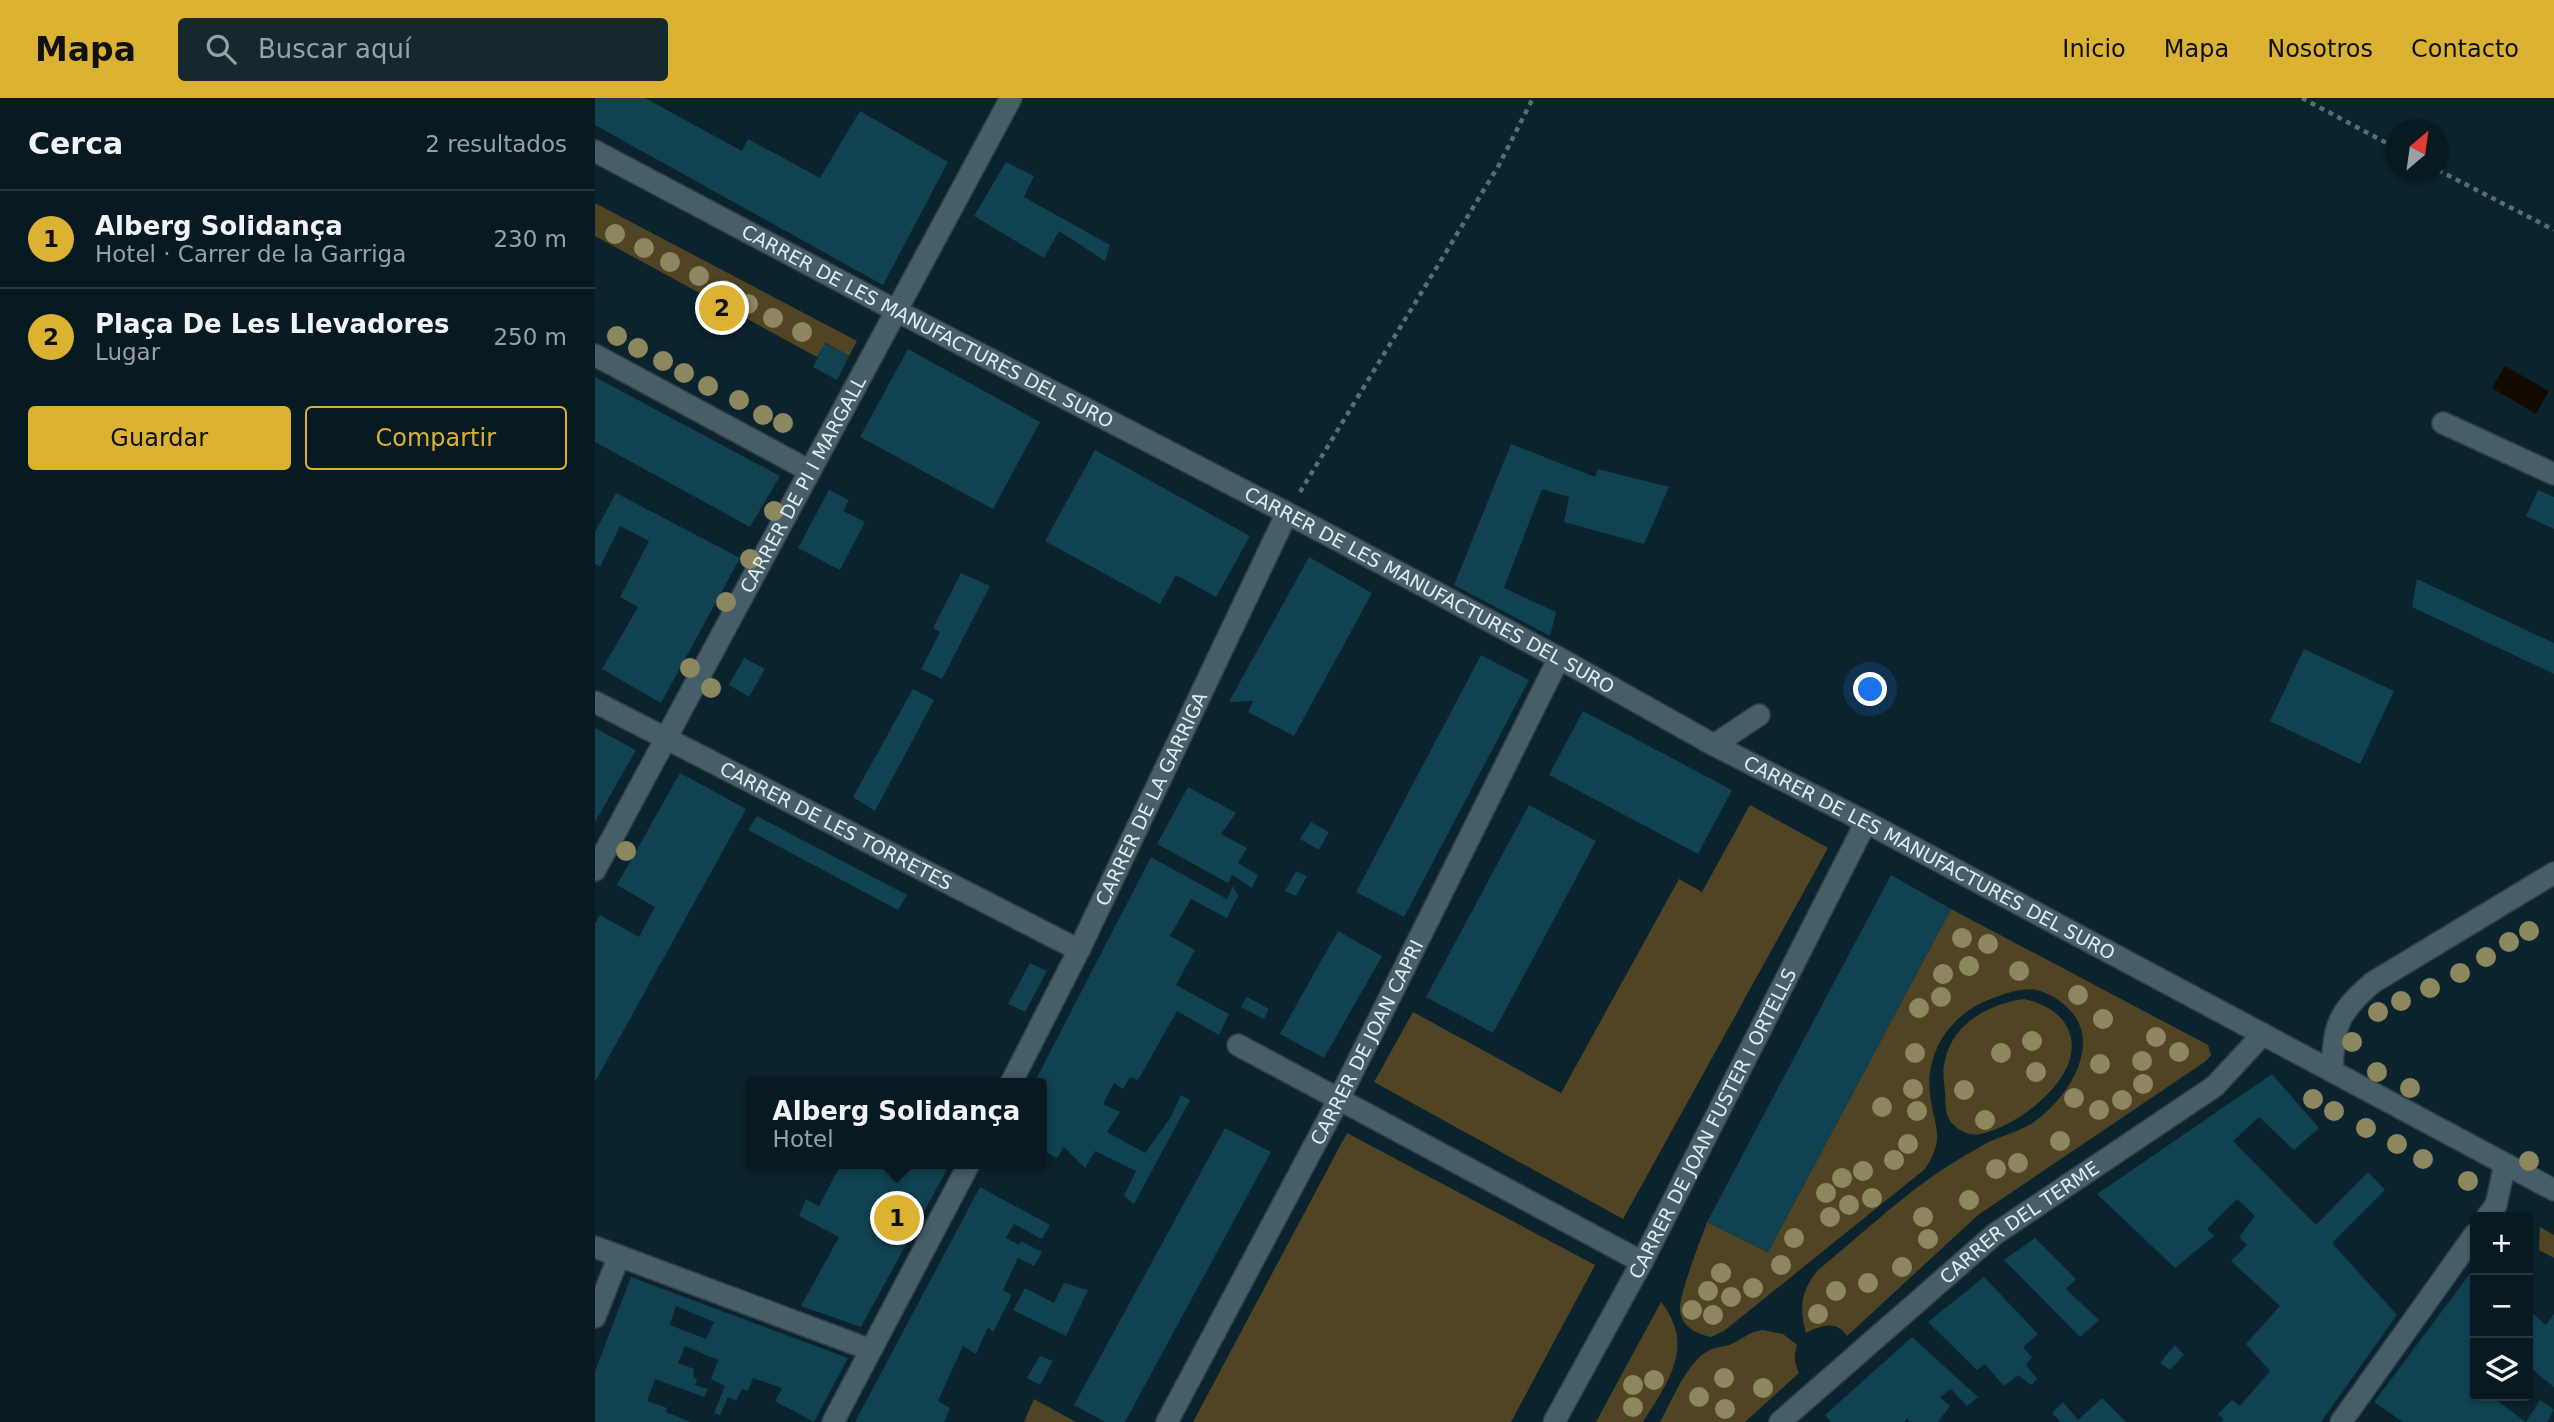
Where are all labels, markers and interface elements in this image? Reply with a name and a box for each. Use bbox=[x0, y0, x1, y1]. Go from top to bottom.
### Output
search box bbox=[178, 18, 668, 81]
text: Mapa bbox=[35, 30, 136, 69]
icon: search bbox=[202, 30, 240, 68]
text: Buscar aquí bbox=[258, 34, 411, 64]
text: Inicio bbox=[2062, 35, 2126, 63]
text: Mapa bbox=[2164, 35, 2229, 63]
text: Nosotros bbox=[2267, 35, 2373, 63]
text: Contacto bbox=[2411, 35, 2519, 63]
north arrow bbox=[2386, 119, 2449, 182]
text: Cerca bbox=[28, 126, 123, 161]
text: 2 resultados bbox=[425, 131, 567, 157]
text: Alberg Solidança bbox=[95, 211, 343, 241]
street label: CARRER DE LES MANUFACTURES DEL SURO bbox=[738, 220, 1117, 432]
text: 1 bbox=[43, 226, 59, 252]
text: 230 m bbox=[493, 226, 567, 252]
text: Hotel · Carrer de la Garriga bbox=[95, 241, 406, 267]
pin: 2 bbox=[699, 282, 745, 334]
text: Plaça De Les Llevadores bbox=[95, 309, 450, 339]
text: 2 bbox=[43, 324, 59, 350]
text: 250 m bbox=[493, 324, 567, 350]
text: Lugar bbox=[95, 339, 160, 365]
street label: CARRER DE PI I MARGALL bbox=[735, 372, 870, 597]
button: Guardar bbox=[28, 406, 291, 470]
button: Compartir bbox=[305, 406, 567, 470]
street label: CARRER DE LES MANUFACTURES DEL SURO bbox=[1241, 482, 1618, 698]
your location bbox=[1853, 672, 1887, 706]
street label: CARRER DE LA GARRIGA bbox=[1091, 688, 1211, 909]
street label: CARRER DE LES MANUFACTURES DEL SURO bbox=[1740, 751, 2119, 964]
street label: CARRER DE LES TORRETES bbox=[716, 757, 956, 894]
street label: CARRER DE JOAN CAPRI bbox=[1306, 936, 1428, 1149]
street label: CARRER DE JOAN FUSTER I ORTELLS bbox=[1624, 965, 1801, 1282]
popup bbox=[746, 1078, 1047, 1169]
text: Alberg Solidança bbox=[773, 1096, 1020, 1126]
text: Hotel bbox=[773, 1126, 834, 1152]
street label: CARRER DEL TERME bbox=[1935, 1156, 2103, 1288]
pin: 1 bbox=[874, 1192, 920, 1244]
map controls bbox=[2470, 1212, 2533, 1401]
button: + bbox=[2470, 1212, 2533, 1275]
button: − bbox=[2470, 1275, 2533, 1338]
button: layers bbox=[2470, 1338, 2533, 1401]

